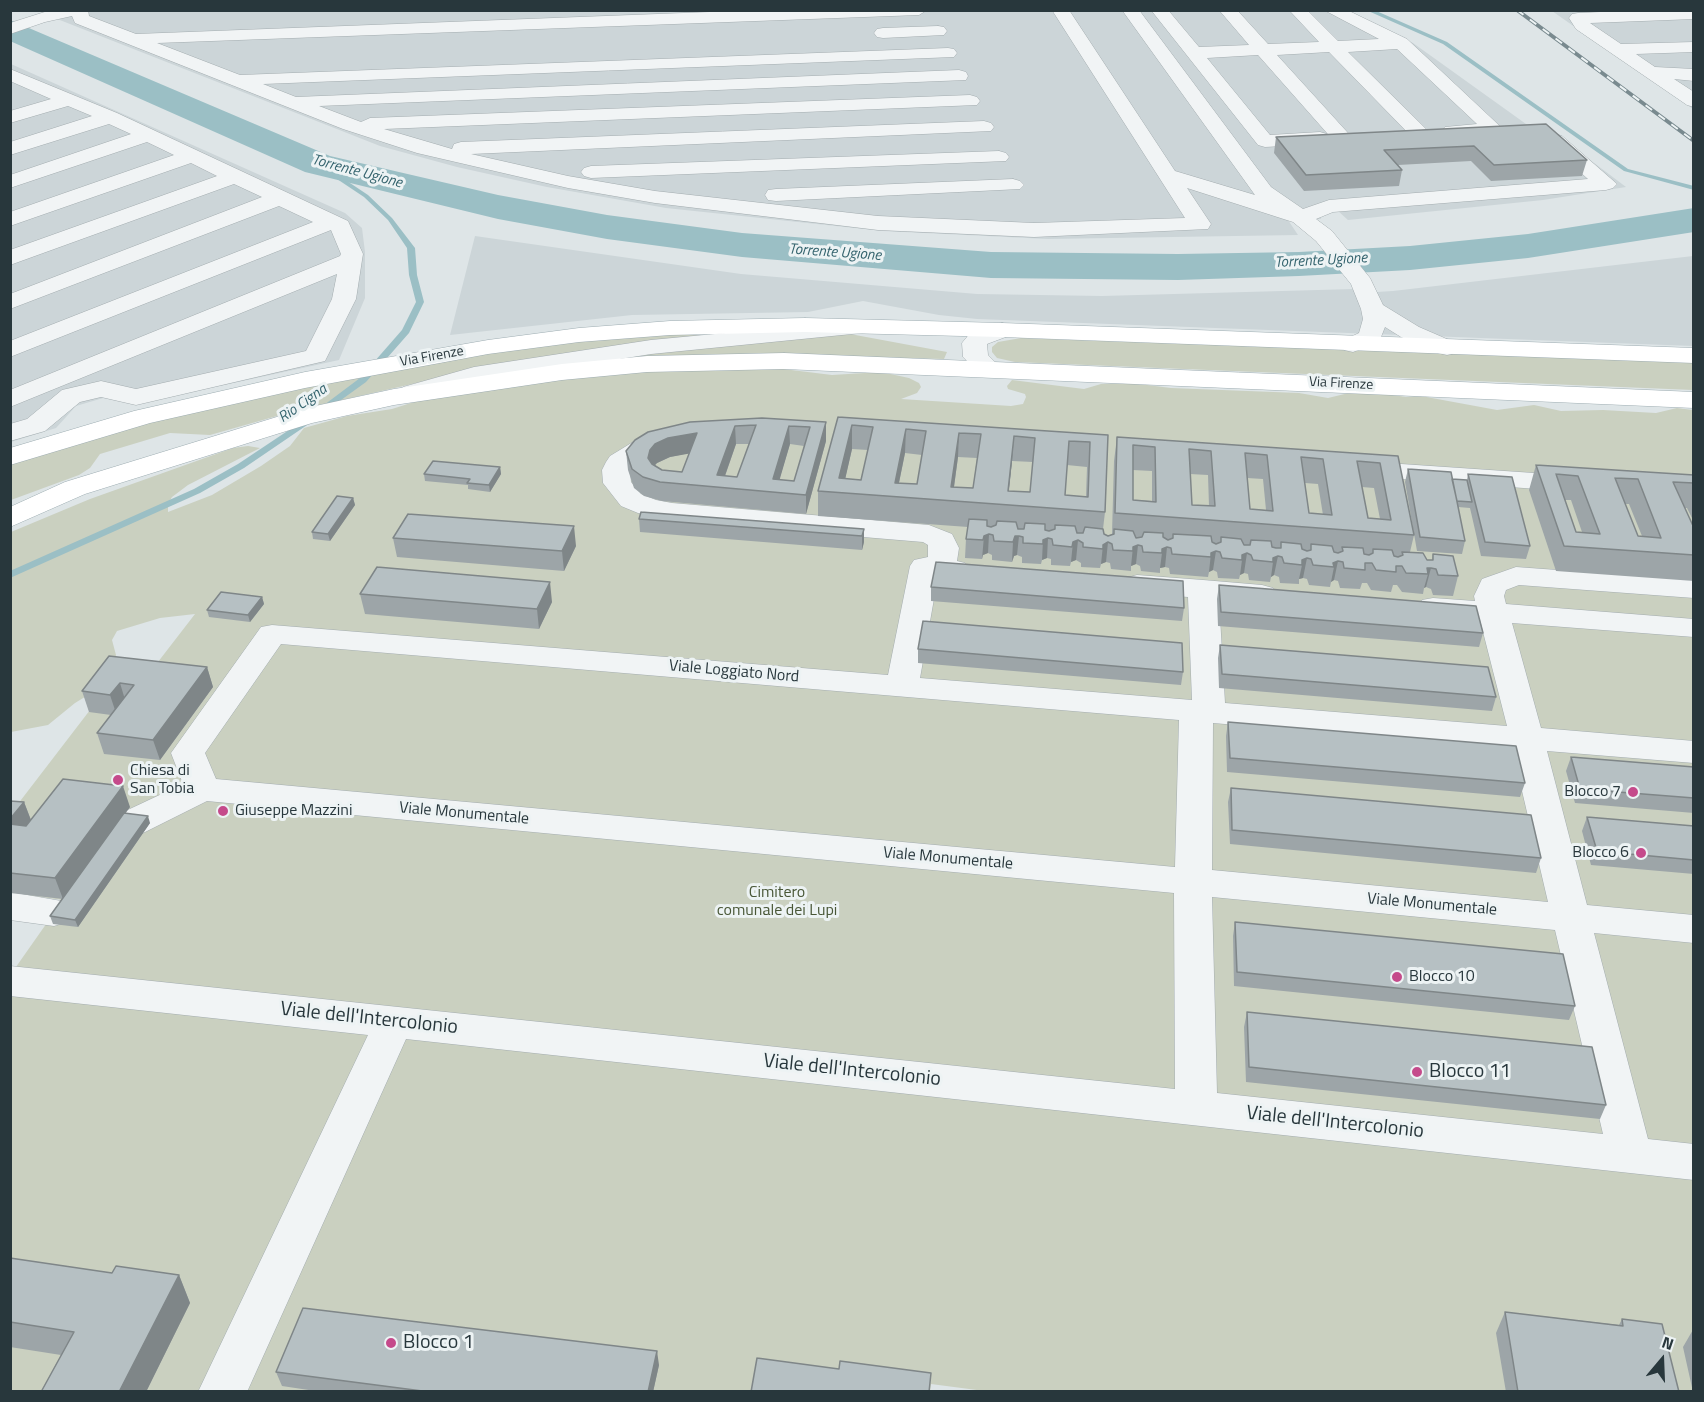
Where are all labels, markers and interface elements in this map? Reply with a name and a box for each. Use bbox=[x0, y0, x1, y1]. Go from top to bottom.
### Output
water label: Torrente Ugione bbox=[310, 151, 404, 193]
water label: Torrente Ugione bbox=[788, 241, 882, 265]
water label: Torrente Ugione bbox=[1274, 250, 1368, 272]
street label: Via Firenze bbox=[399, 343, 465, 371]
street label: Via Firenze bbox=[1308, 374, 1374, 394]
water label: Rio Cigna bbox=[275, 381, 331, 427]
street label: Viale Loggiato Nord bbox=[668, 657, 800, 687]
place label: Chiesa di San Tobia bbox=[130, 761, 194, 799]
marker: Chiesa di San Tobia bbox=[111, 773, 125, 787]
place label: Blocco 7 bbox=[1564, 782, 1621, 802]
marker: Blocco 7 bbox=[1626, 785, 1640, 799]
street label: Viale Monumentale bbox=[398, 799, 530, 829]
place label: Giuseppe Mazzini bbox=[235, 801, 352, 821]
marker: Giuseppe Mazzini bbox=[216, 804, 230, 818]
place label: Blocco 6 bbox=[1572, 843, 1629, 863]
street label: Viale Monumentale bbox=[882, 844, 1014, 874]
marker: Blocco 6 bbox=[1634, 846, 1648, 860]
park label: Cimitero comunale dei Lupi bbox=[717, 883, 837, 921]
street label: Viale Monumentale bbox=[1366, 890, 1498, 920]
place label: Blocco 10 bbox=[1409, 967, 1475, 987]
marker: Blocco 10 bbox=[1390, 970, 1404, 984]
street label: Viale dell'Intercolonio bbox=[279, 998, 459, 1040]
street label: Viale dell'Intercolonio bbox=[762, 1050, 942, 1092]
place label: Blocco 11 bbox=[1429, 1060, 1511, 1084]
marker: Blocco 11 bbox=[1410, 1065, 1424, 1079]
street label: Viale dell'Intercolonio bbox=[1245, 1102, 1425, 1144]
north arrow bbox=[1632, 1330, 1692, 1390]
text: N bbox=[1659, 1330, 1677, 1356]
place label: Blocco 1 bbox=[403, 1331, 474, 1355]
marker: Blocco 1 bbox=[384, 1336, 398, 1350]

